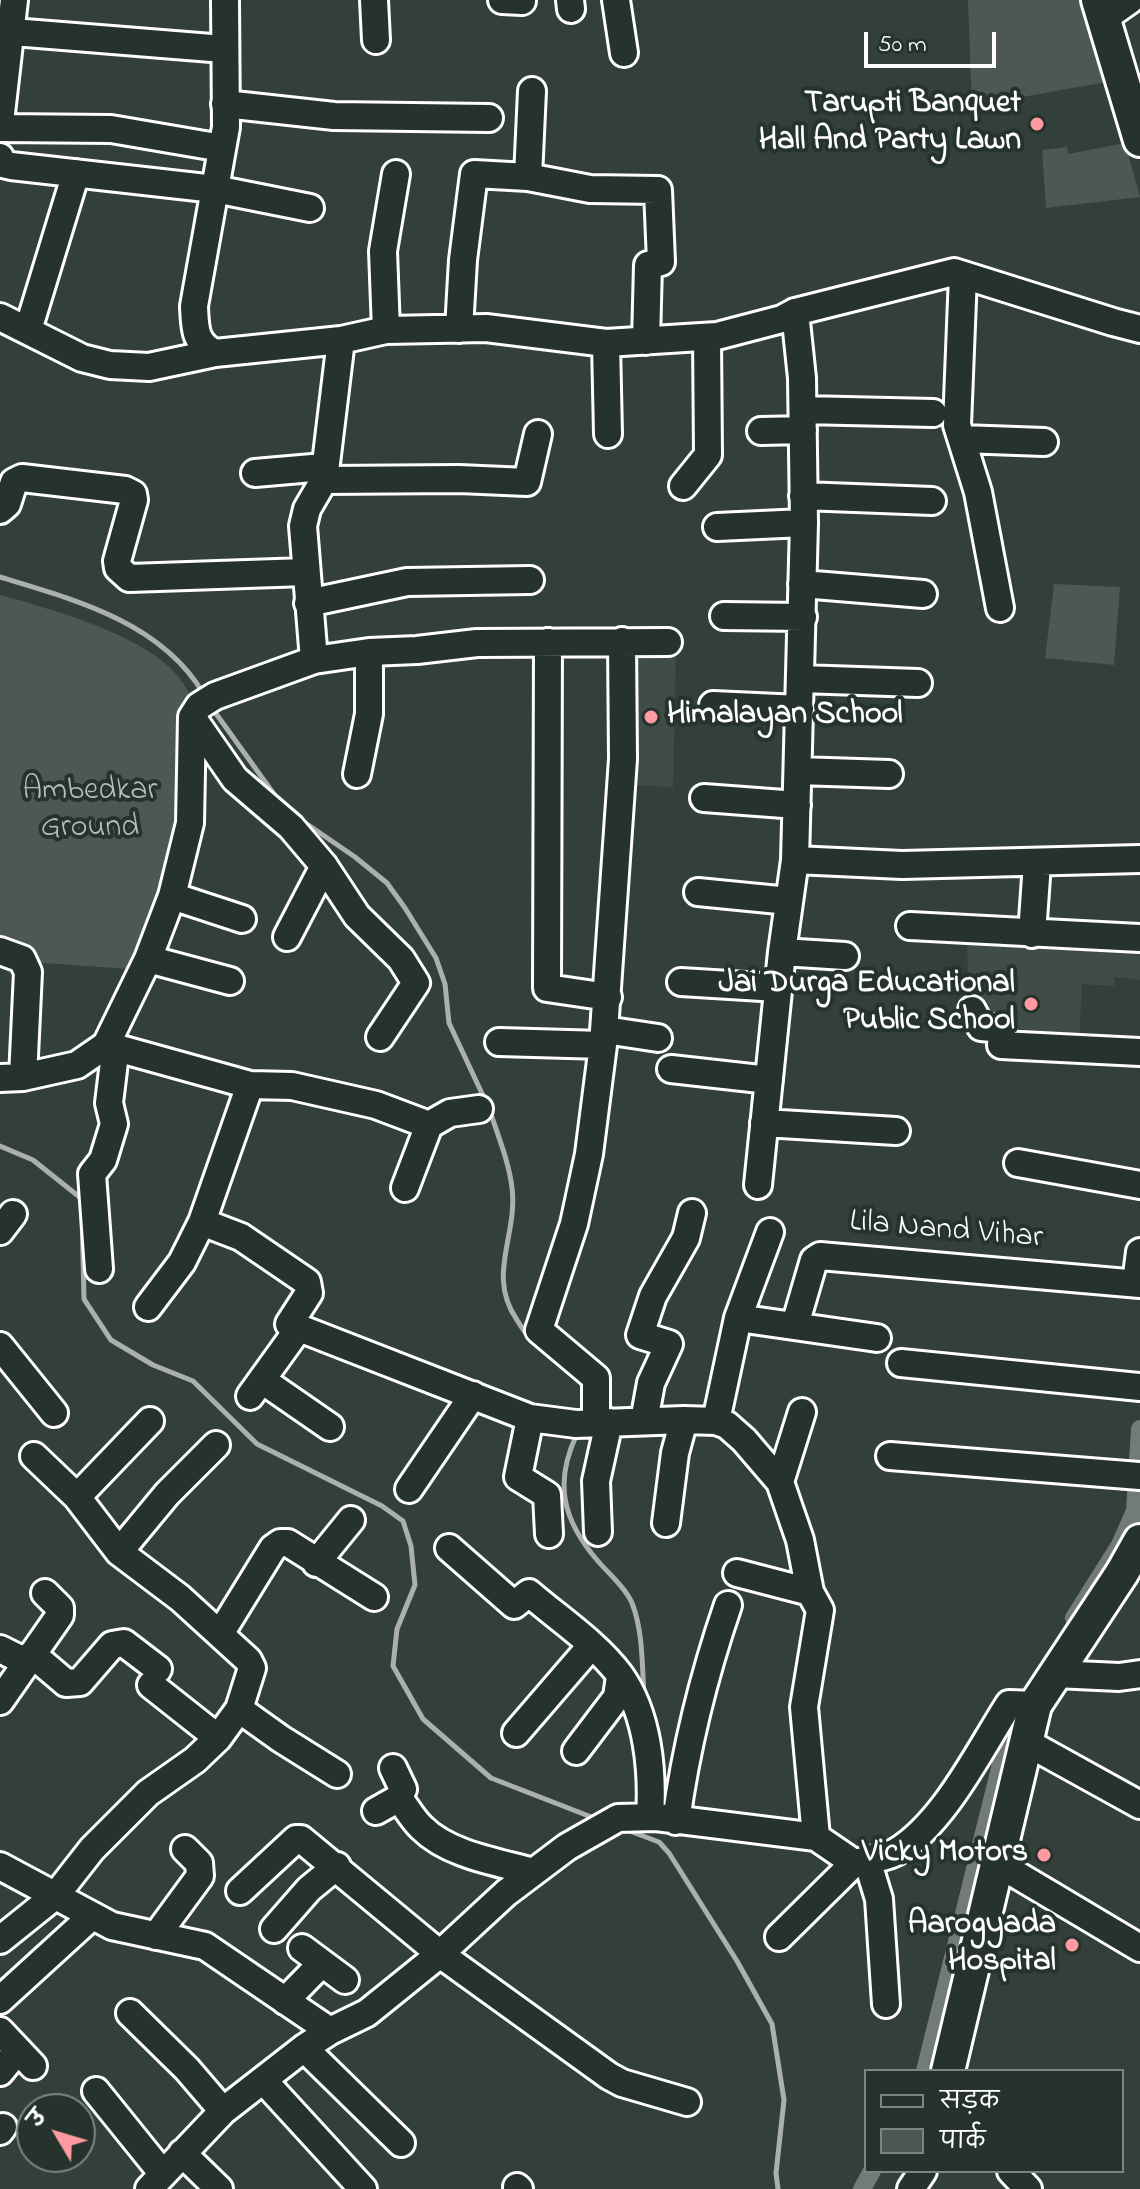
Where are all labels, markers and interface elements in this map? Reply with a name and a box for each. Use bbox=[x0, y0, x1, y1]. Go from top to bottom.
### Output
scale bar bbox=[868, 16, 1000, 66]
text: 50 m bbox=[878, 28, 927, 63]
place label: Tarupti Banquet Hall And Party Lawn bbox=[759, 87, 1021, 162]
marker: Tarupti Banquet Hall And Party Lawn bbox=[1028, 115, 1046, 133]
place label: Himalayan School bbox=[667, 698, 903, 736]
marker: Himalayan School bbox=[642, 708, 660, 726]
park label: Ambedkar Ground bbox=[23, 774, 157, 849]
place label: Jai Durga Educational Public School bbox=[718, 967, 1015, 1042]
marker: Jai Durga Educational Public School bbox=[1022, 995, 1040, 1013]
street label: Lila Nand Vihar bbox=[848, 1204, 1044, 1260]
place label: Vicky Motors bbox=[862, 1836, 1028, 1874]
marker: Vicky Motors bbox=[1035, 1846, 1053, 1864]
place label: Aarogyada Hospital bbox=[908, 1908, 1056, 1983]
marker: Aarogyada Hospital bbox=[1063, 1936, 1081, 1954]
legend bbox=[864, 2069, 1124, 2173]
text: सड़क bbox=[940, 2085, 999, 2120]
north arrow bbox=[16, 2093, 96, 2173]
text: उ bbox=[22, 2104, 56, 2135]
text: पार्क bbox=[940, 2125, 985, 2160]

